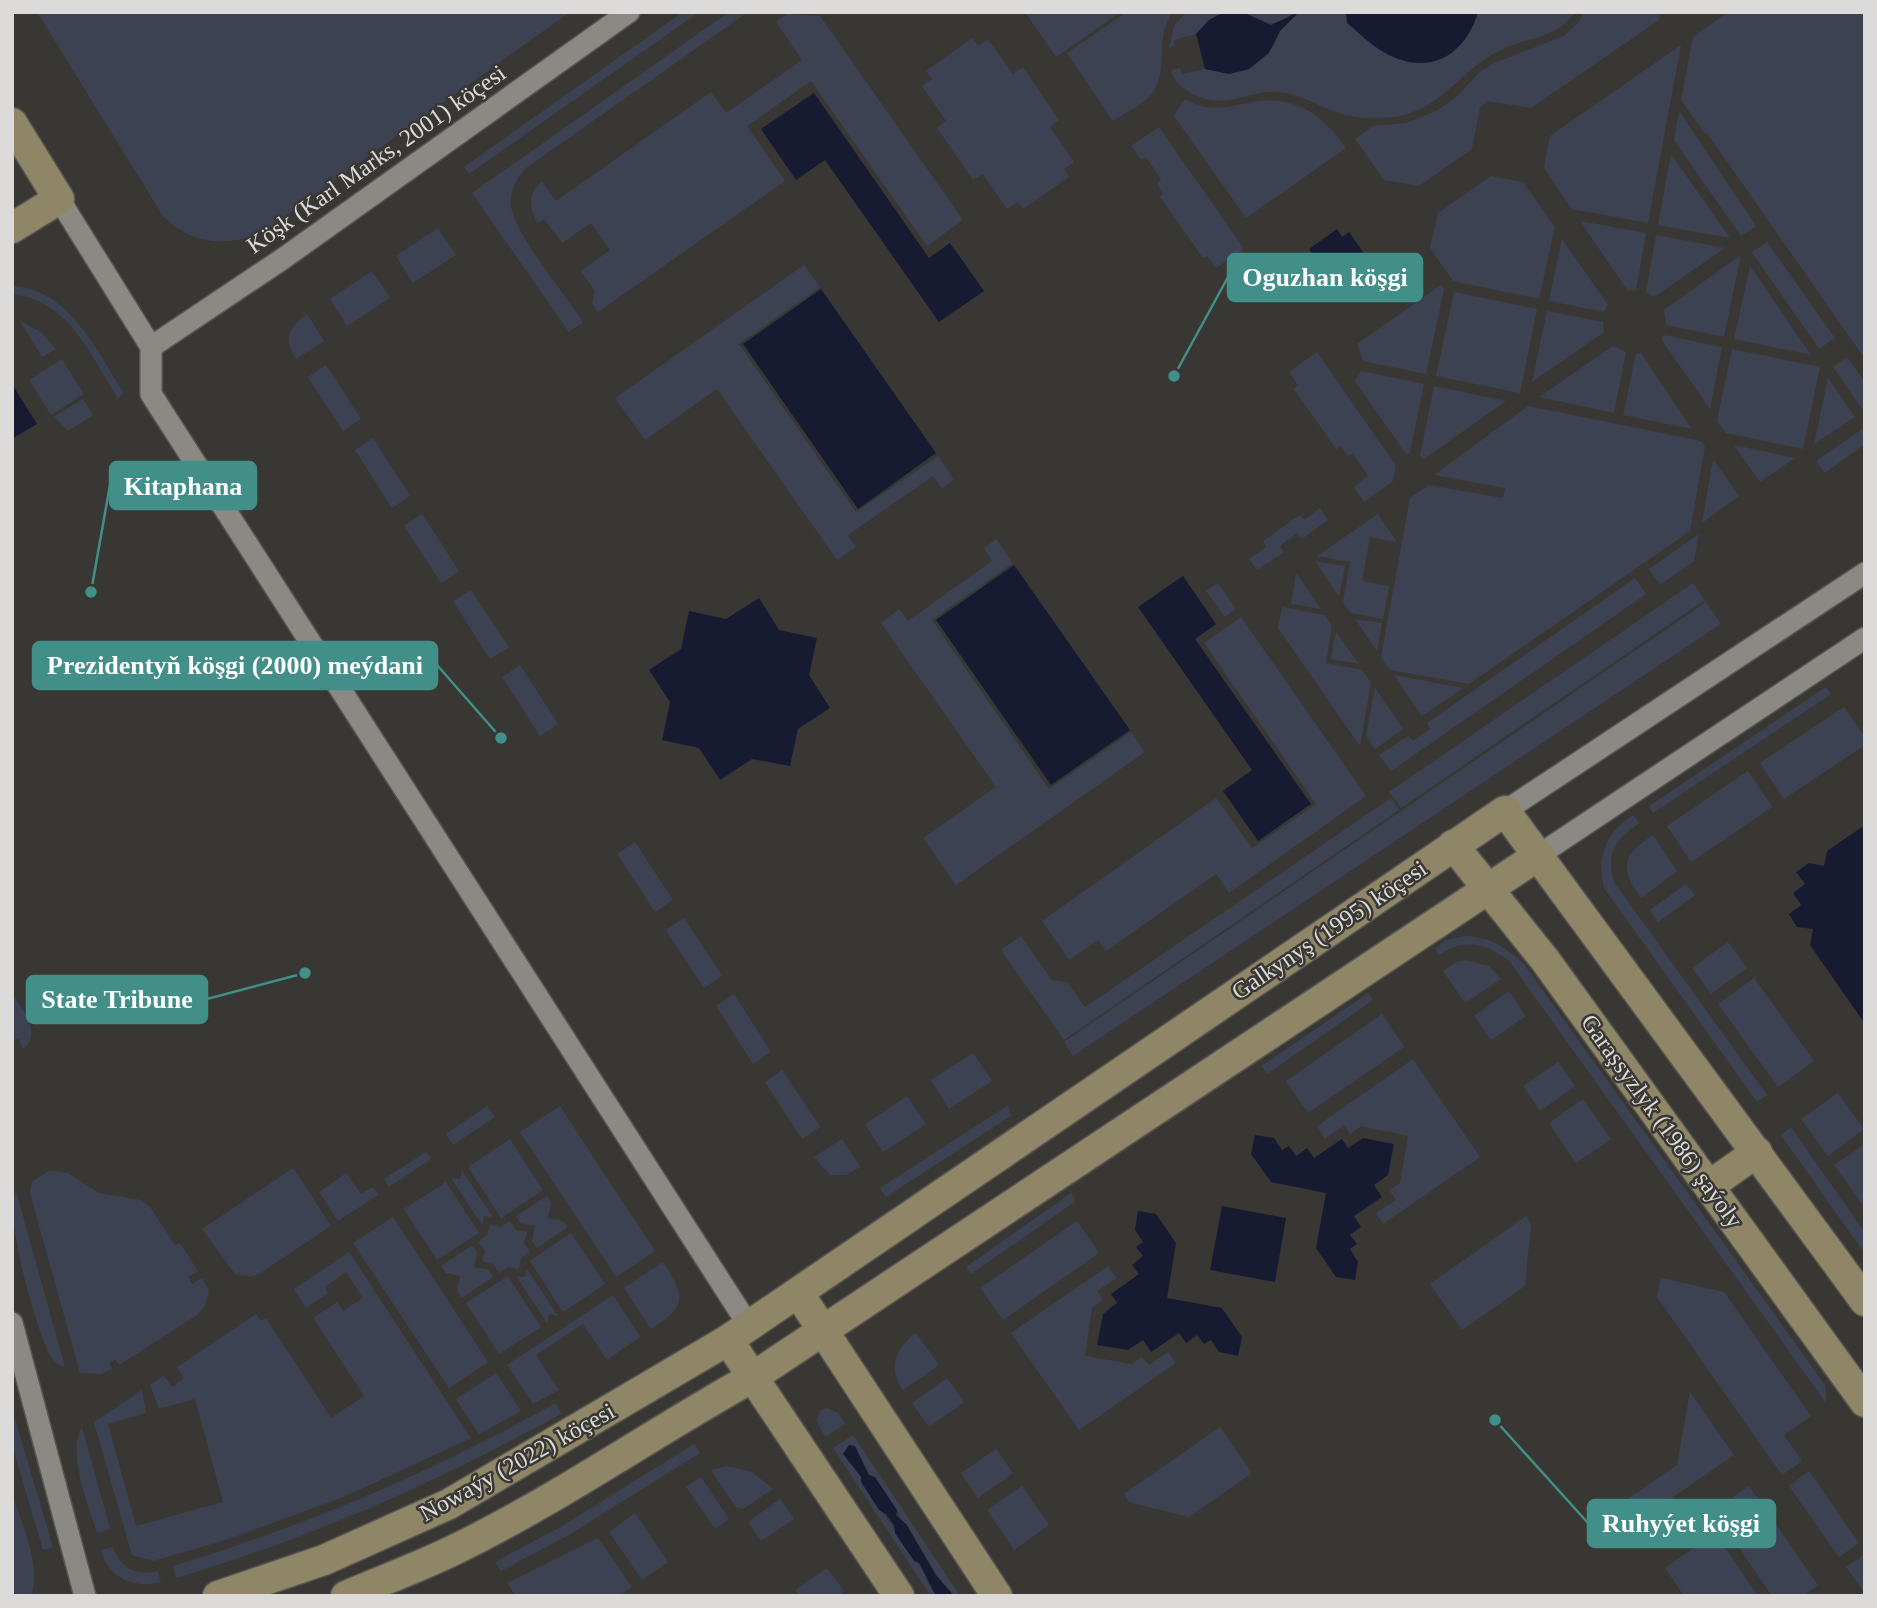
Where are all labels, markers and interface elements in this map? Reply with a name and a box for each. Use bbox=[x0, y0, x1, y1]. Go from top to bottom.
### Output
street label: Köşk (Karl Marks, 2001) köçesi bbox=[242, 59, 511, 259]
callout: Oguzhan köşgi bbox=[1228, 254, 1422, 301]
text: Oguzhan köşgi bbox=[1242, 263, 1408, 292]
callout: Kitaphana bbox=[110, 462, 256, 509]
text: Kitaphana bbox=[124, 472, 242, 501]
callout: Prezidentyň köşgi (2000) meýdani bbox=[33, 642, 437, 689]
text: Prezidentyň köşgi (2000) meýdani bbox=[47, 651, 423, 680]
street label: Galkynyş (1995) köçesi bbox=[1227, 855, 1432, 1005]
callout: State Tribune bbox=[27, 976, 207, 1023]
text: State Tribune bbox=[41, 985, 193, 1014]
street label: Garaşsyzlyk (1986) şaýoly bbox=[1576, 1009, 1748, 1233]
street label: Nowaýy (2022) köçesi bbox=[415, 1397, 619, 1526]
callout: Ruhyýet köşgi bbox=[1588, 1500, 1775, 1547]
text: Ruhyýet köşgi bbox=[1602, 1509, 1760, 1538]

